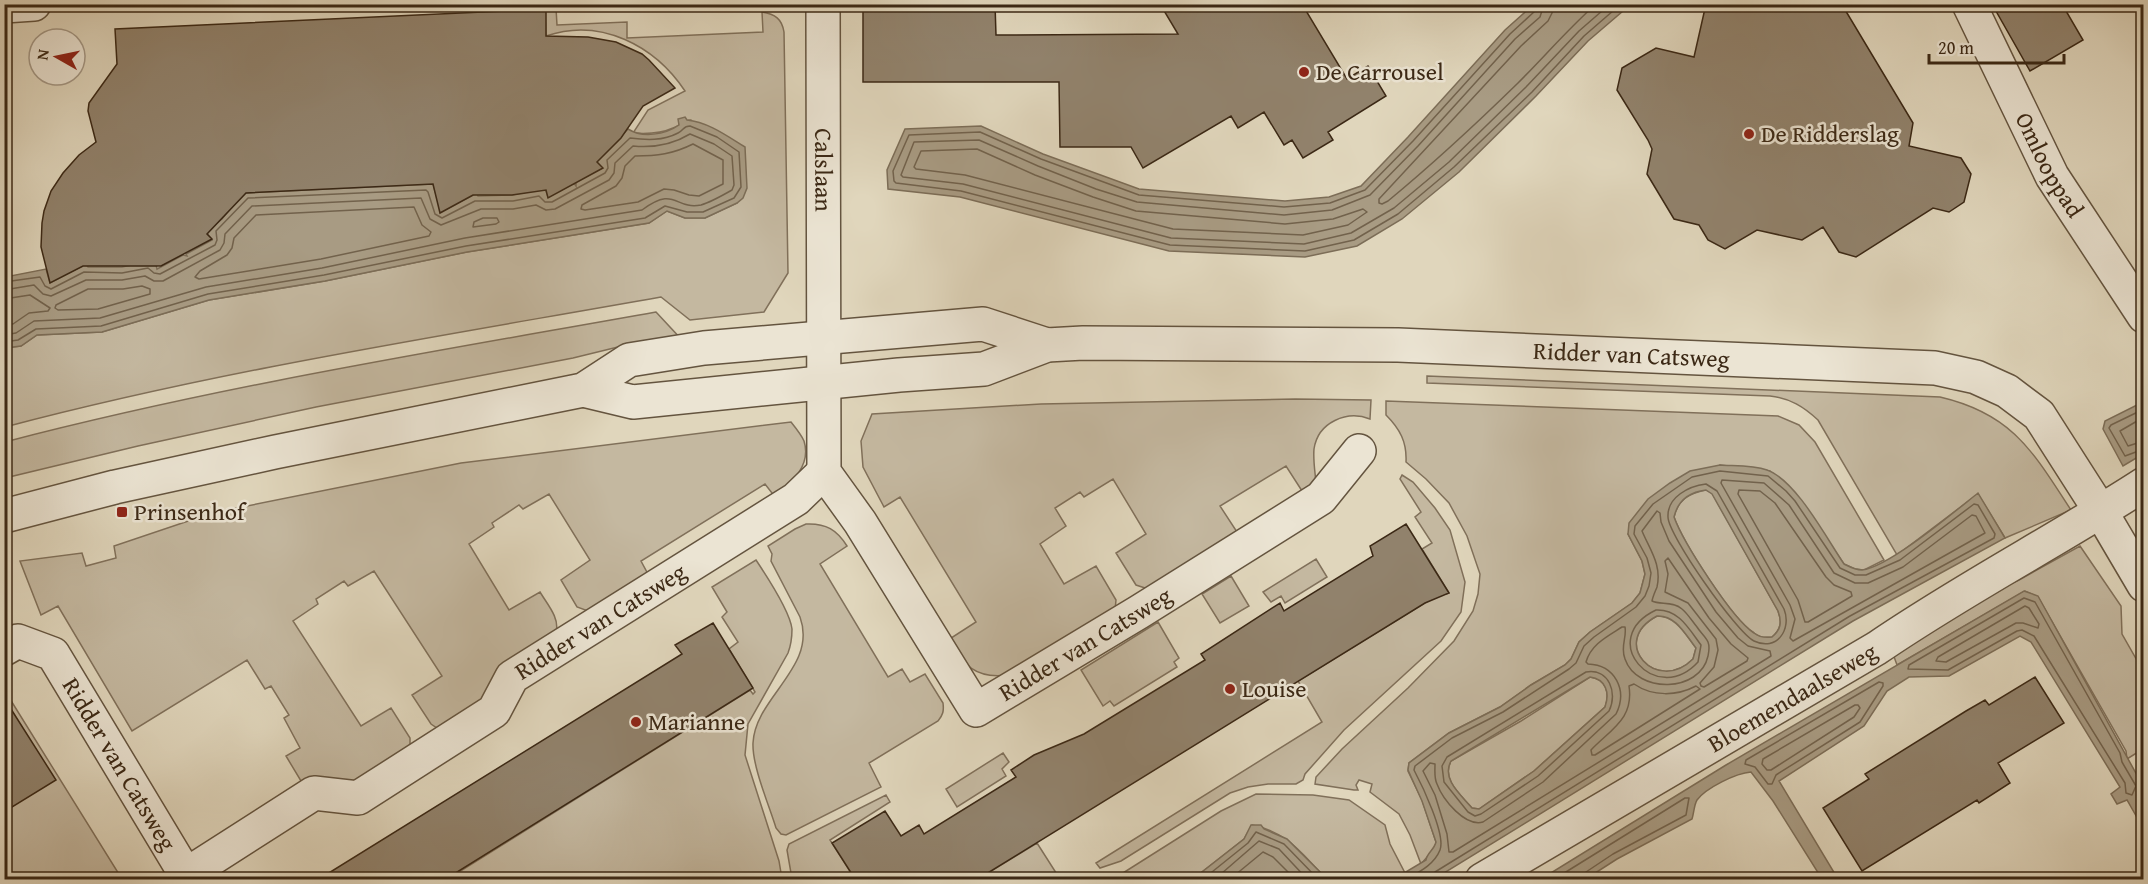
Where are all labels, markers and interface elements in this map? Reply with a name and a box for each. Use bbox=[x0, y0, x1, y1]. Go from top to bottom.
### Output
north arrow bbox=[27, 27, 87, 87]
scale bar bbox=[1929, 27, 2064, 65]
text: 20 m bbox=[1938, 34, 1974, 61]
text: N bbox=[29, 47, 55, 62]
place label: De Carrousel bbox=[1316, 54, 1444, 89]
marker: De Carrousel bbox=[1297, 65, 1311, 79]
street label: Omlooppad bbox=[2007, 106, 2093, 225]
place label: De Ridderslag bbox=[1761, 116, 1899, 151]
marker: De Ridderslag bbox=[1742, 127, 1756, 141]
street label: Calslaan bbox=[806, 128, 841, 212]
street label: Ridder van Catsweg bbox=[1532, 333, 1730, 376]
place label: Prinsenhof bbox=[134, 494, 247, 529]
marker: Prinsenhof bbox=[115, 505, 129, 519]
street label: Ridder van Catsweg bbox=[508, 554, 693, 688]
street label: Ridder van Catsweg bbox=[992, 578, 1178, 709]
street label: Bloemendaalseweg bbox=[1701, 634, 1883, 761]
street label: Ridder van Catsweg bbox=[54, 671, 185, 857]
place label: Louise bbox=[1242, 671, 1306, 706]
marker: Louise bbox=[1223, 682, 1237, 696]
place label: Marianne bbox=[648, 704, 745, 739]
marker: Marianne bbox=[629, 715, 643, 729]

